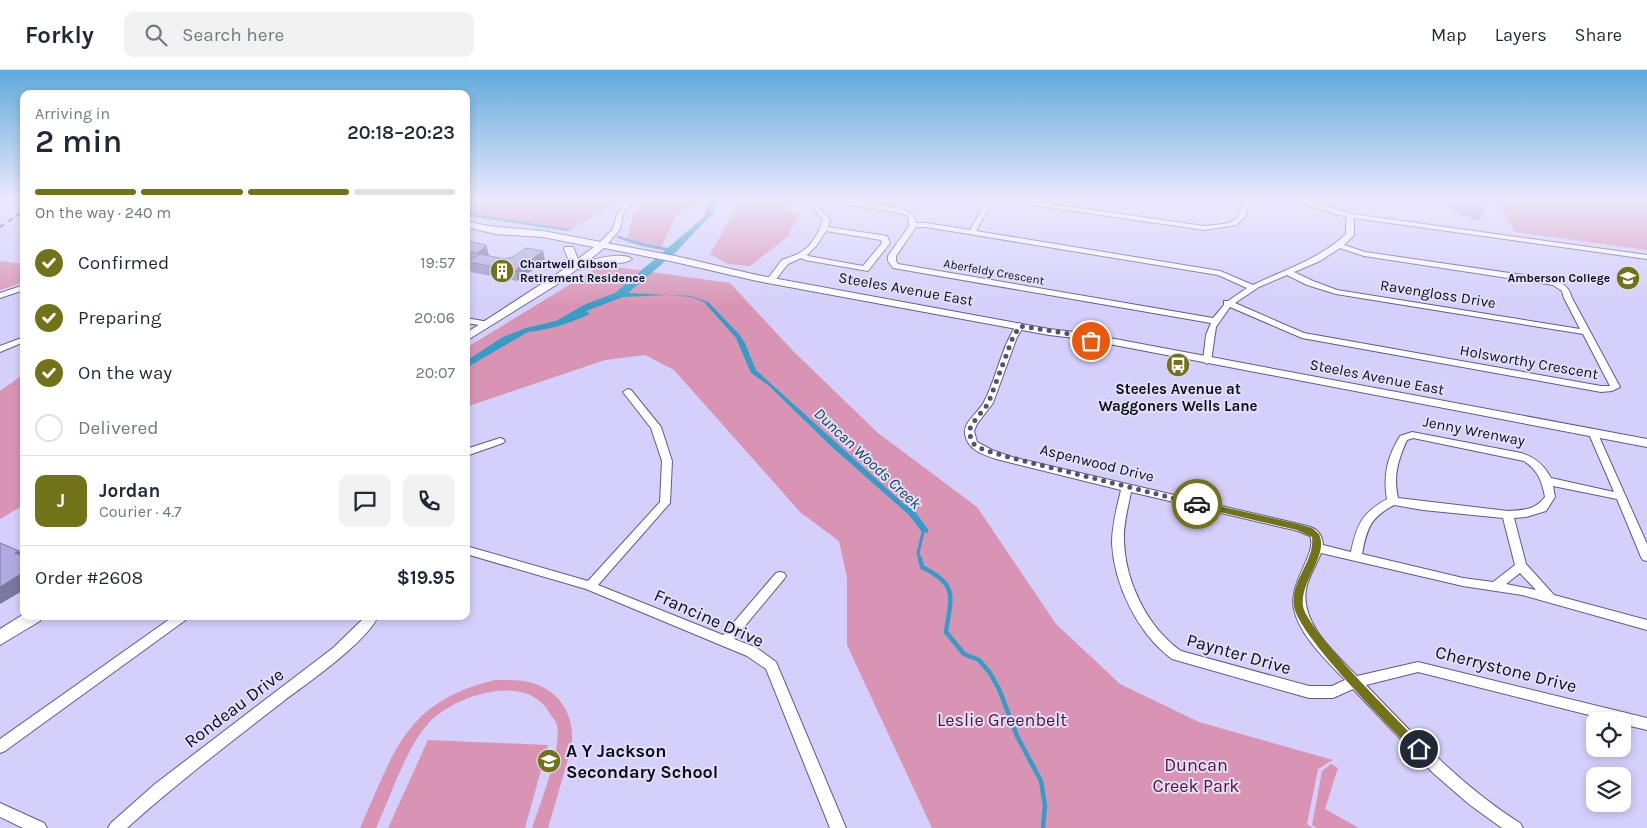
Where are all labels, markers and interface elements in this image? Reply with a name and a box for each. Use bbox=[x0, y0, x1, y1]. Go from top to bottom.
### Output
search box bbox=[124, 12, 474, 57]
text: Forkly bbox=[25, 21, 94, 49]
icon: search bbox=[142, 21, 170, 49]
text: Search here bbox=[182, 24, 284, 46]
text: Map bbox=[1431, 24, 1467, 46]
text: Layers bbox=[1495, 24, 1547, 46]
text: Share bbox=[1575, 24, 1622, 46]
text: Arriving in bbox=[35, 104, 110, 123]
text: 20:18–20:23 bbox=[347, 122, 455, 144]
text: 2 min bbox=[35, 123, 122, 160]
text: On the way · 240 m bbox=[35, 203, 171, 222]
icon: check bbox=[35, 249, 63, 277]
text: Confirmed bbox=[78, 252, 169, 274]
text: 19:57 bbox=[420, 253, 455, 272]
street label: Aberfeldy Crescent bbox=[943, 256, 1046, 288]
place label: Chartwell Gibson Retirement Residence bbox=[520, 257, 645, 285]
building icon: Chartwell Gibson Retirement Residence bbox=[489, 258, 515, 284]
school or university icon: Amberson College bbox=[1615, 265, 1641, 291]
street label: Steeles Avenue East bbox=[837, 268, 975, 310]
place label: Amberson College bbox=[1508, 271, 1610, 285]
street label: Ravengloss Drive bbox=[1379, 276, 1497, 312]
icon: check bbox=[35, 304, 63, 332]
text: Preparing bbox=[78, 307, 161, 329]
text: 20:06 bbox=[414, 308, 455, 327]
pin bbox=[1070, 320, 1112, 362]
icon: bag bbox=[1077, 327, 1105, 355]
street label: Holsworthy Crescent bbox=[1458, 341, 1600, 383]
bus stop icon: Steeles Avenue at Waggoners Wells Lane bbox=[1165, 352, 1191, 378]
street label: Steeles Avenue East bbox=[1308, 355, 1446, 399]
icon: check bbox=[35, 359, 63, 387]
text: On the way bbox=[78, 362, 172, 384]
text: 20:07 bbox=[416, 363, 455, 382]
place label: Steeles Avenue at Waggoners Wells Lane bbox=[1098, 380, 1258, 415]
water label: Duncan Woods Creek bbox=[810, 404, 926, 513]
street label: Jenny Wrenway bbox=[1421, 412, 1527, 450]
text: Delivered bbox=[78, 417, 158, 439]
street label: Aspenwood Drive bbox=[1038, 440, 1156, 486]
button: chat bbox=[339, 475, 391, 527]
button: phone bbox=[403, 475, 455, 527]
courier bbox=[1172, 479, 1222, 529]
text: Jordan bbox=[99, 480, 160, 502]
text: J bbox=[57, 490, 65, 512]
icon: car bbox=[1183, 490, 1211, 518]
text: Courier · 4.7 bbox=[99, 502, 182, 521]
text: Order #2608 bbox=[35, 567, 143, 589]
text: $19.95 bbox=[397, 567, 455, 589]
street label: Francine Drive bbox=[651, 584, 767, 652]
street label: Paynter Drive bbox=[1184, 629, 1294, 679]
street label: Cherrystone Drive bbox=[1433, 641, 1579, 697]
street label: Rondeau Drive bbox=[180, 663, 288, 753]
park label: Leslie Greenbelt bbox=[937, 709, 1067, 731]
map controls bbox=[1586, 712, 1631, 812]
button: locate bbox=[1586, 712, 1631, 757]
pin bbox=[1398, 728, 1440, 770]
icon: home bbox=[1405, 735, 1433, 763]
place label: A Y Jackson Secondary School bbox=[566, 740, 718, 783]
school or university icon: A Y Jackson Secondary School bbox=[536, 748, 562, 774]
park label: Duncan Creek Park bbox=[1153, 754, 1239, 797]
button: layers bbox=[1586, 767, 1631, 812]

